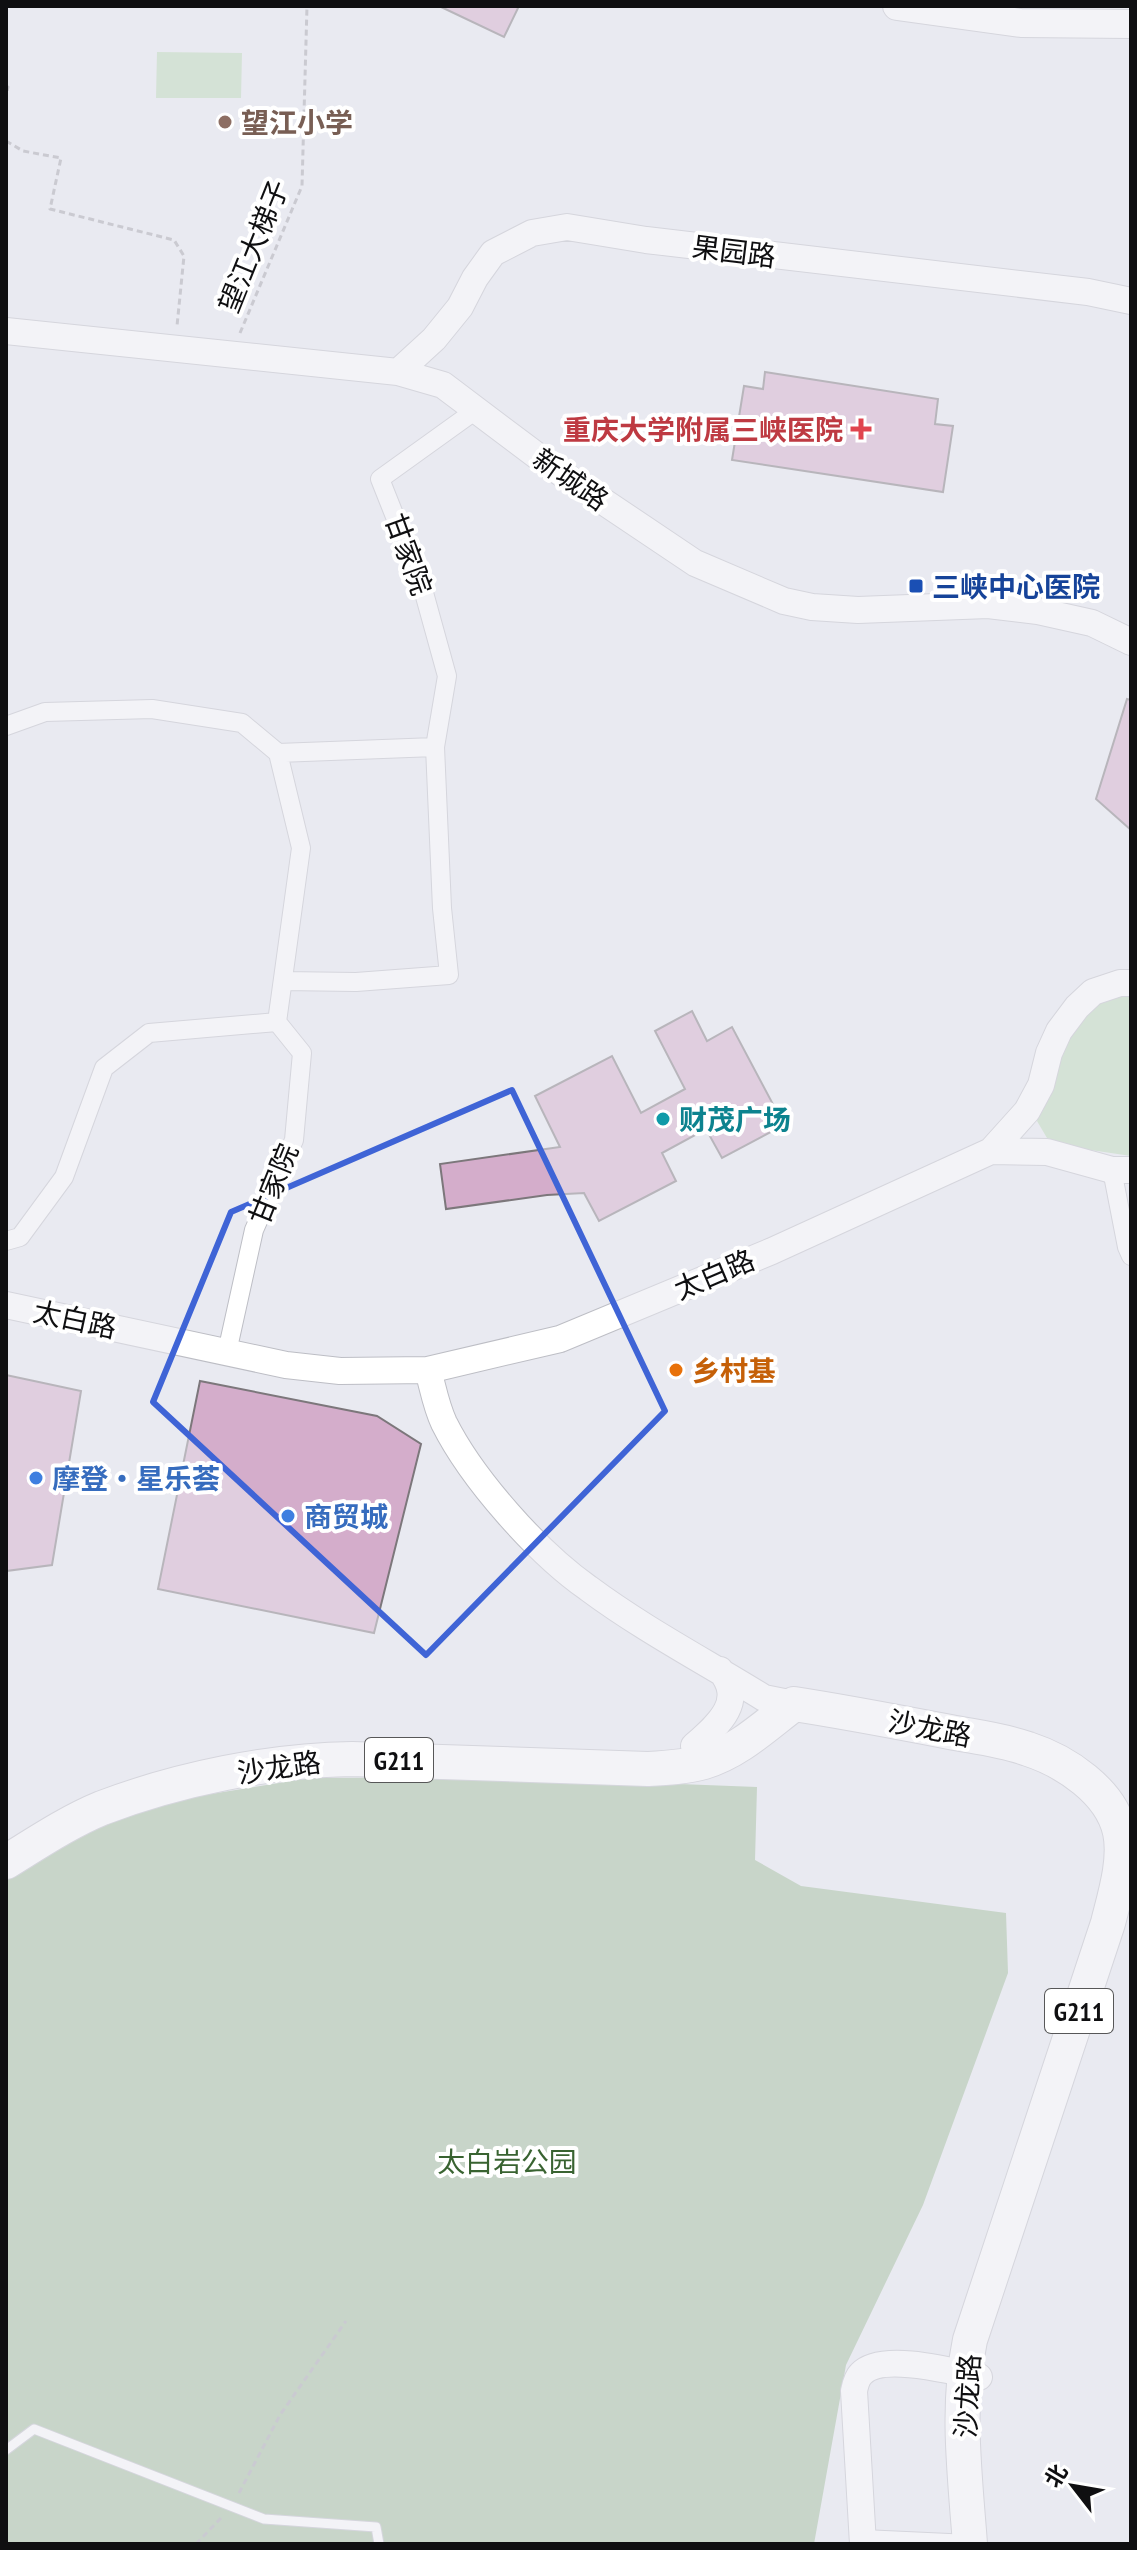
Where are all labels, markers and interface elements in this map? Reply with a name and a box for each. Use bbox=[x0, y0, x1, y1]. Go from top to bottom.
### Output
place label: 望江小学 bbox=[241, 104, 353, 141]
marker: 望江小学 bbox=[216, 113, 234, 131]
street label: 望江大梯子 bbox=[210, 174, 296, 318]
street label: 果园路 bbox=[690, 228, 778, 274]
place label: 重庆大学附属三峡医院 bbox=[563, 411, 843, 448]
marker: 重庆大学附属三峡医院 bbox=[850, 418, 872, 440]
street label: 新城路 bbox=[526, 440, 616, 518]
street label: 甘家院 bbox=[377, 508, 441, 600]
place label: 三峡中心医院 bbox=[932, 568, 1100, 605]
marker: 三峡中心医院 bbox=[907, 577, 925, 595]
place label: 财茂广场 bbox=[679, 1101, 791, 1138]
marker: 财茂广场 bbox=[654, 1110, 672, 1128]
street label: 甘家院 bbox=[240, 1138, 306, 1230]
street label: 太白路 bbox=[668, 1241, 760, 1307]
street label: 太白路 bbox=[30, 1292, 120, 1346]
place label: 乡村基 bbox=[692, 1352, 776, 1389]
marker: 乡村基 bbox=[667, 1361, 685, 1379]
place label: 摩登・星乐荟 bbox=[52, 1460, 220, 1497]
marker: 摩登・星乐荟 bbox=[27, 1469, 45, 1487]
place label: 商贸城 bbox=[304, 1498, 388, 1535]
marker: 商贸城 bbox=[279, 1507, 297, 1525]
street label: 沙龙路 bbox=[885, 1702, 975, 1754]
road number: G211 bbox=[365, 1738, 433, 1782]
street label: 沙龙路 bbox=[235, 1743, 323, 1791]
road number: G211 bbox=[1045, 1989, 1113, 2033]
park label: 太白岩公园 bbox=[437, 2143, 577, 2180]
street label: 沙龙路 bbox=[946, 2353, 988, 2439]
north arrow bbox=[1033, 2446, 1113, 2526]
text: 北 bbox=[1038, 2459, 1074, 2492]

